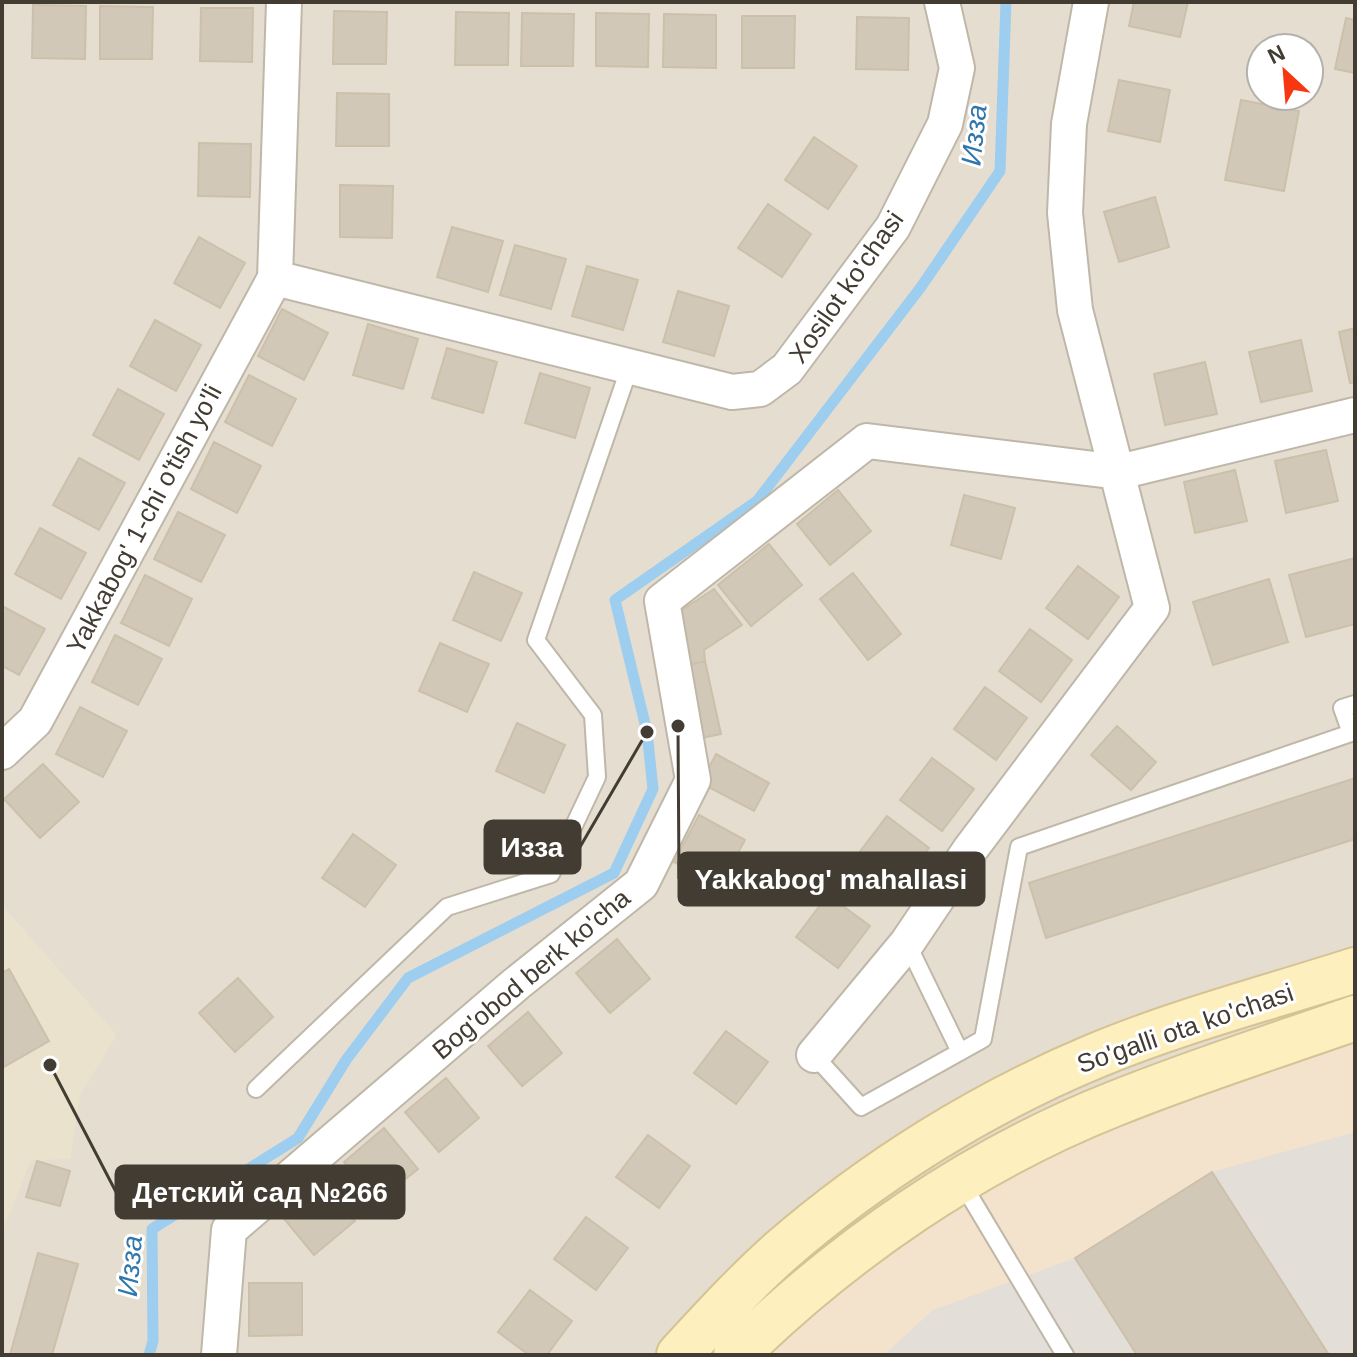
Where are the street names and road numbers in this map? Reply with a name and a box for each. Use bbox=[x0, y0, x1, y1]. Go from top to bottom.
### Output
street label: Xosilot ko'chasi bbox=[783, 205, 909, 369]
street label: Yakkabog' 1-chi o'tish yo'li bbox=[60, 379, 228, 659]
street label: Bog'obod berk ko'cha bbox=[426, 882, 636, 1065]
street label: So'galli ota ko'chasi bbox=[1073, 977, 1297, 1079]

